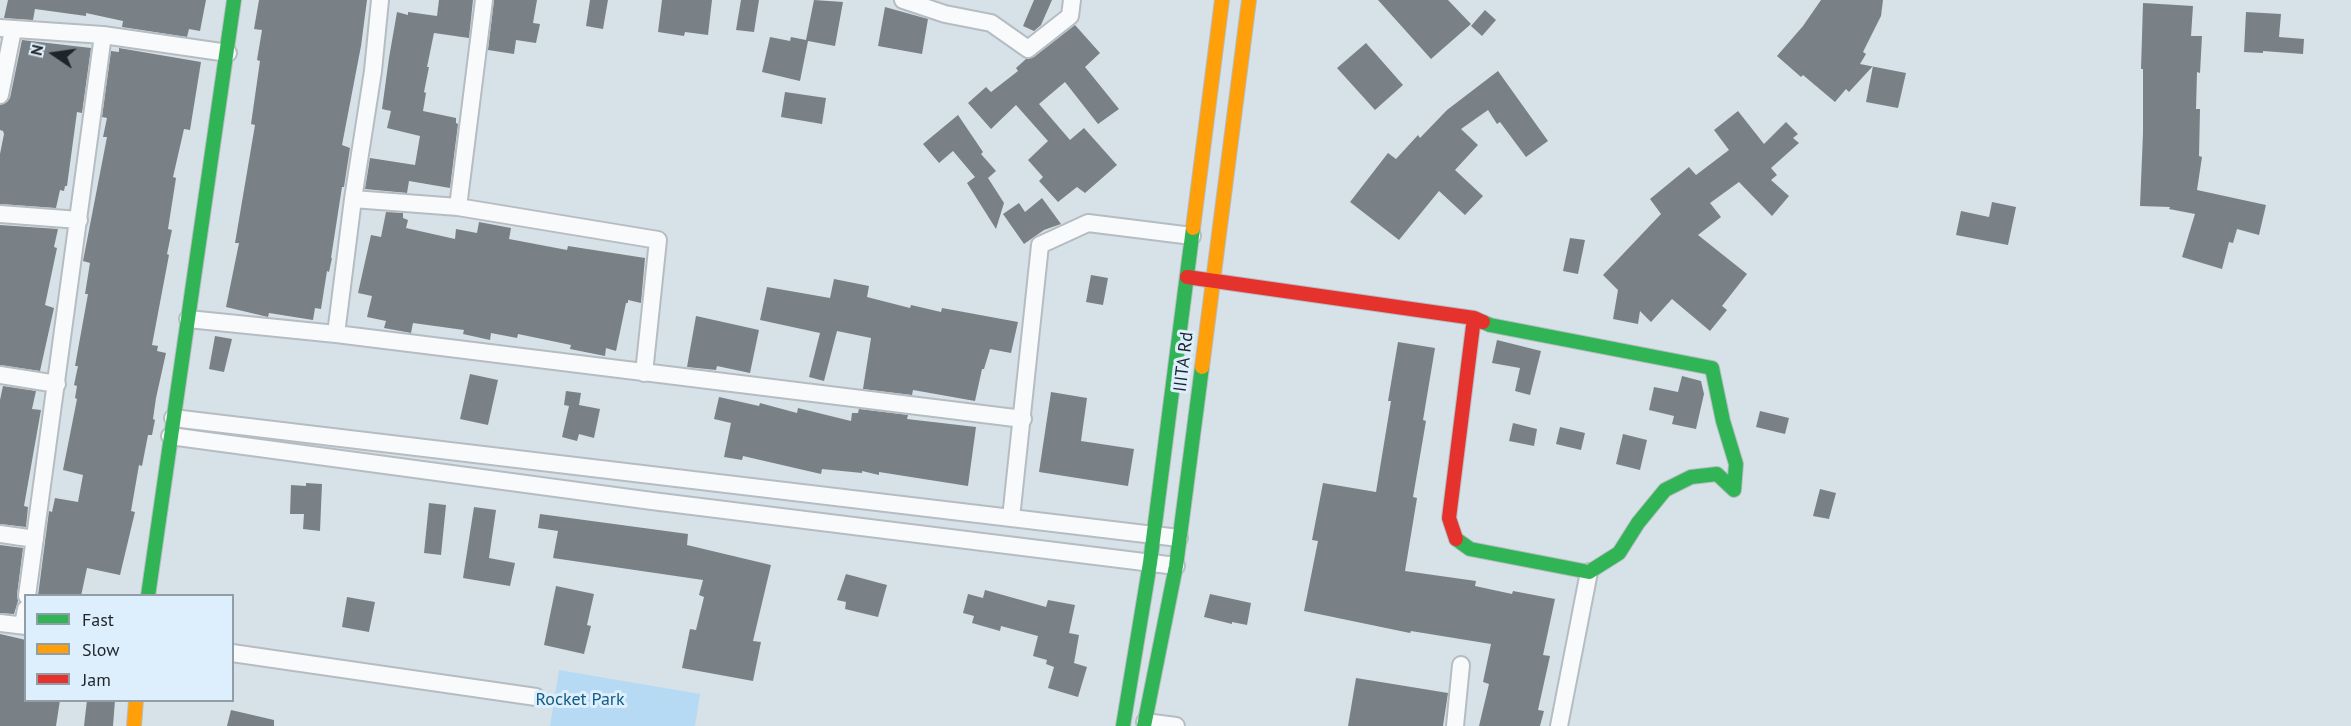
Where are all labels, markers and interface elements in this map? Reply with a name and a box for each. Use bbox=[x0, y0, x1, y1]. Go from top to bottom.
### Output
north arrow bbox=[24, 24, 84, 84]
text: N bbox=[26, 43, 47, 57]
street label: IIITA Rd bbox=[1170, 331, 1198, 393]
legend bbox=[24, 594, 234, 702]
text: Fast bbox=[82, 608, 114, 631]
text: Slow bbox=[82, 638, 120, 661]
text: Jam bbox=[82, 668, 111, 691]
park label: Rocket Park bbox=[535, 689, 625, 711]

